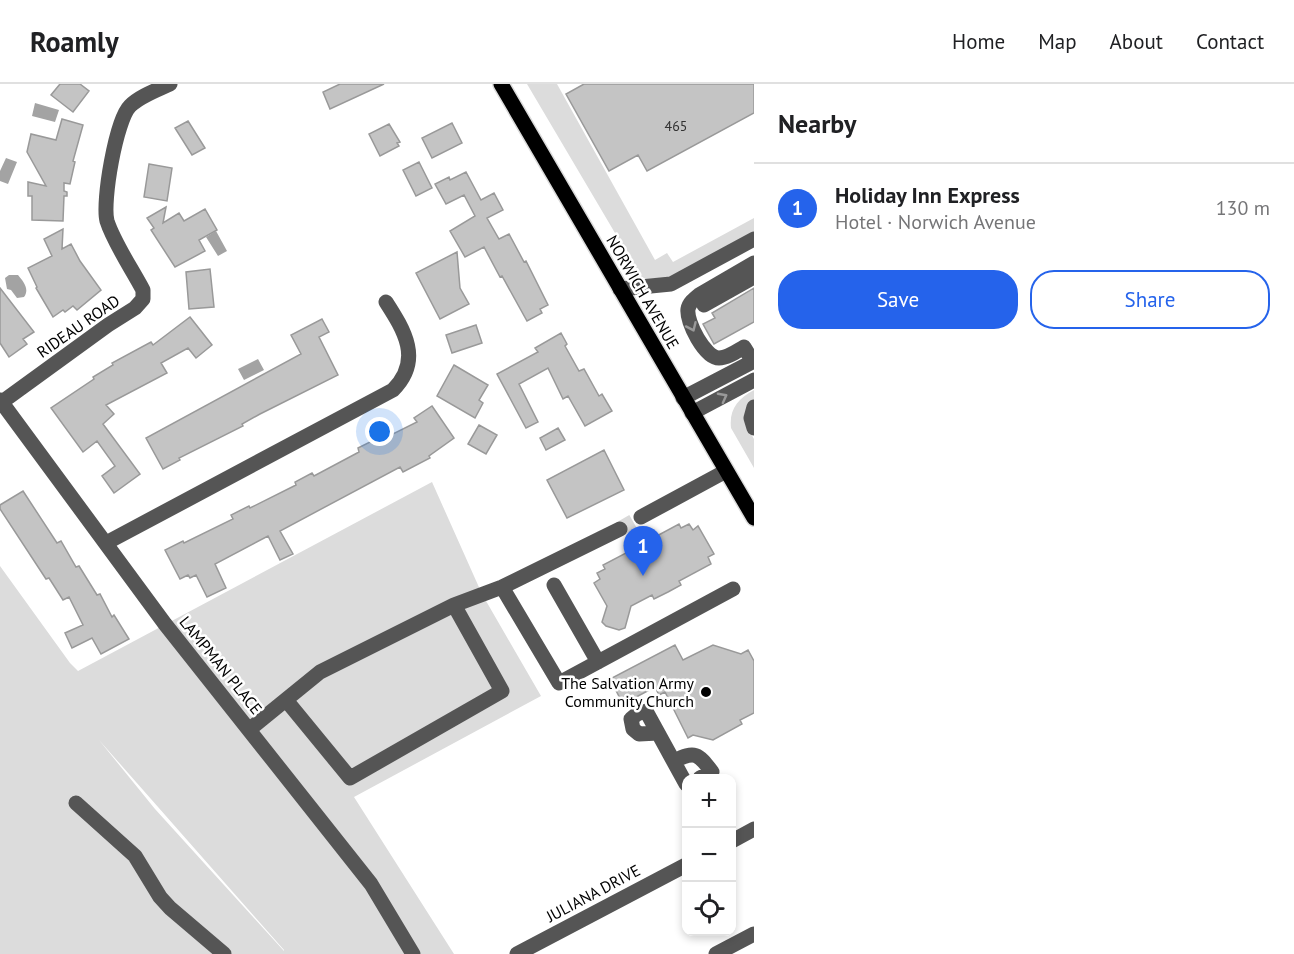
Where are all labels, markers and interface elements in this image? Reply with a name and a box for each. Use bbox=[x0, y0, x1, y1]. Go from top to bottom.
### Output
text: Roamly bbox=[30, 23, 119, 60]
text: Home bbox=[952, 28, 1005, 55]
text: Map bbox=[1038, 28, 1077, 55]
text: About bbox=[1110, 28, 1163, 55]
text: Contact bbox=[1196, 28, 1264, 55]
text: Nearby bbox=[778, 107, 856, 140]
house number: 465 bbox=[665, 117, 687, 135]
text: Holiday Inn Express bbox=[835, 181, 1020, 209]
text: 1 bbox=[792, 195, 803, 221]
text: 130 m bbox=[1216, 195, 1270, 221]
text: Hotel · Norwich Avenue bbox=[835, 209, 1036, 235]
street label: NORWICH AVENUE bbox=[602, 231, 684, 353]
button: Save bbox=[778, 270, 1018, 329]
button: Share bbox=[1030, 270, 1270, 329]
street label: RIDEAU ROAD bbox=[33, 290, 123, 362]
one-way arrow bbox=[685, 320, 697, 331]
one-way arrow bbox=[717, 393, 727, 404]
your location bbox=[365, 417, 394, 446]
pin: 1 bbox=[624, 526, 662, 576]
street label: LAMPMAN PLACE bbox=[175, 612, 267, 718]
place label: The Salvation Army Community Church bbox=[561, 673, 695, 711]
marker: The Salvation Army Community Church bbox=[699, 685, 713, 699]
map controls bbox=[682, 774, 736, 936]
button: + bbox=[682, 774, 736, 828]
button: − bbox=[682, 828, 736, 882]
street label: JULIANA DRIVE bbox=[542, 860, 643, 927]
button: locate bbox=[682, 882, 736, 936]

